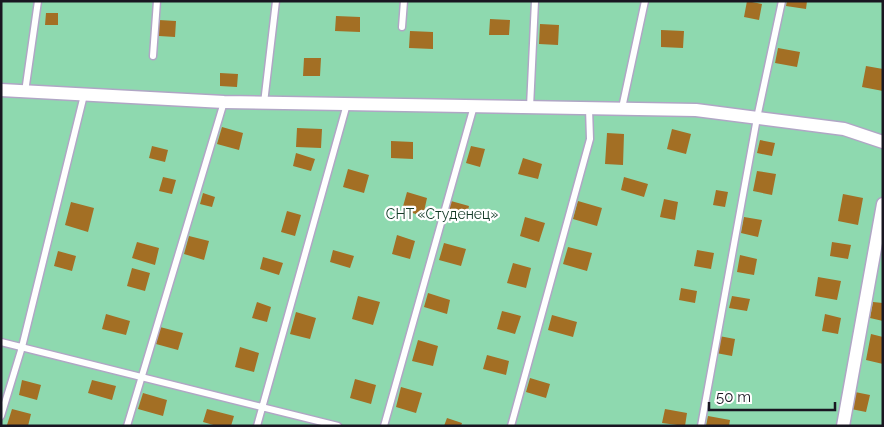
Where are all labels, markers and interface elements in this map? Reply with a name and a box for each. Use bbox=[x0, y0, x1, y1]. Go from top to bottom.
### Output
park label: СНТ «Студенец» bbox=[386, 206, 498, 222]
scale bar bbox=[709, 380, 835, 412]
text: 50 m bbox=[716, 388, 751, 406]

